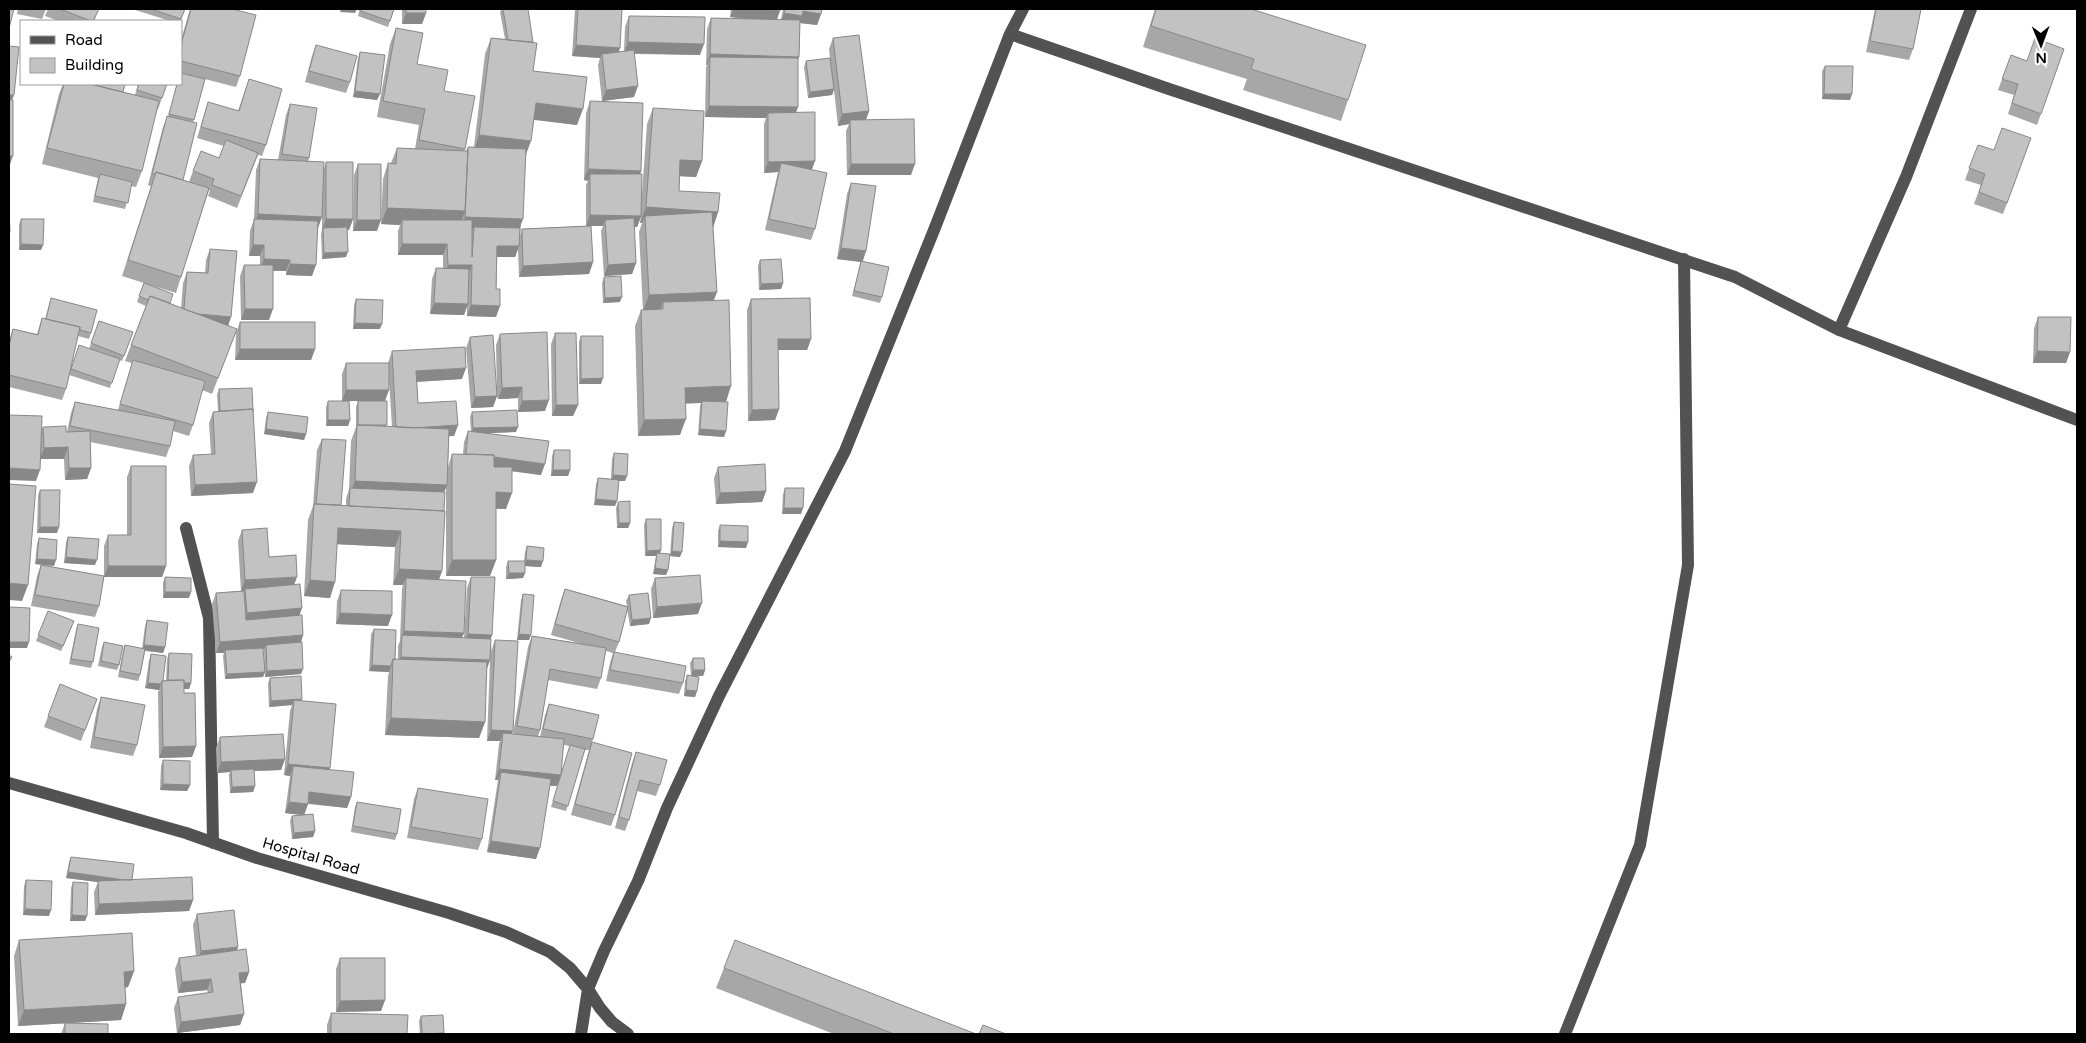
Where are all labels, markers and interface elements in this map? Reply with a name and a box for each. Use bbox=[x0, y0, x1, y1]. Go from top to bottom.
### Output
legend bbox=[20, 20, 182, 85]
north arrow bbox=[2016, 20, 2066, 70]
text: Road bbox=[65, 31, 103, 49]
text: N bbox=[2035, 49, 2047, 66]
text: Building bbox=[65, 56, 124, 74]
street label: Hospital Road bbox=[260, 834, 362, 878]

